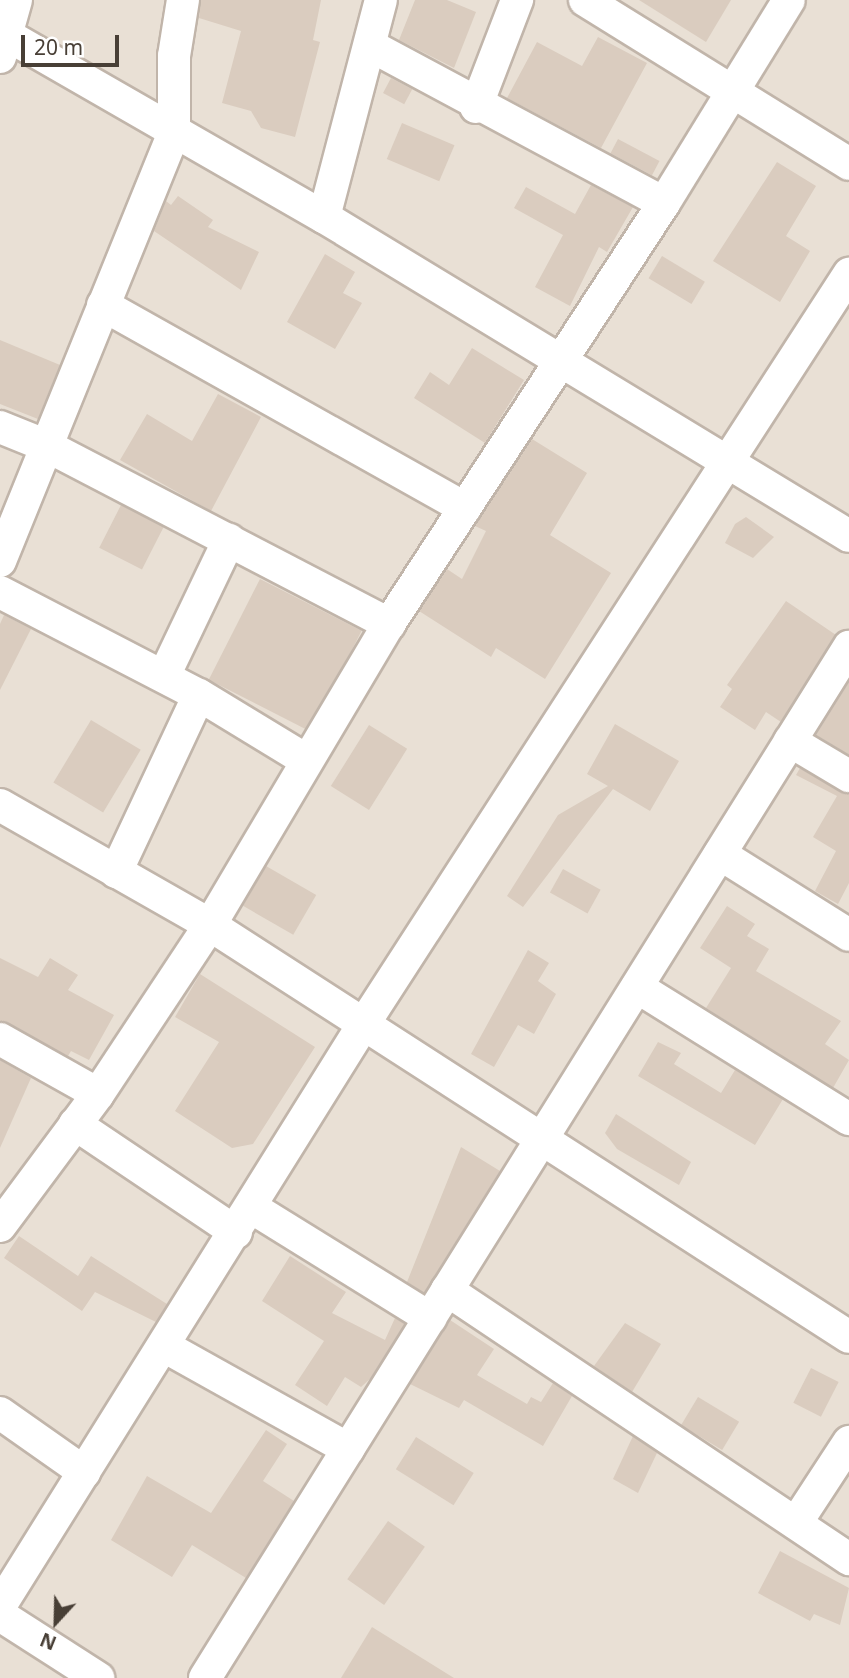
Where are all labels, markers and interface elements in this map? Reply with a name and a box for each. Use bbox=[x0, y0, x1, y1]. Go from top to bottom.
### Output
scale bar bbox=[24, 21, 122, 65]
text: 20 m bbox=[34, 33, 83, 61]
north arrow bbox=[21, 1587, 91, 1657]
text: N bbox=[36, 1627, 60, 1656]

